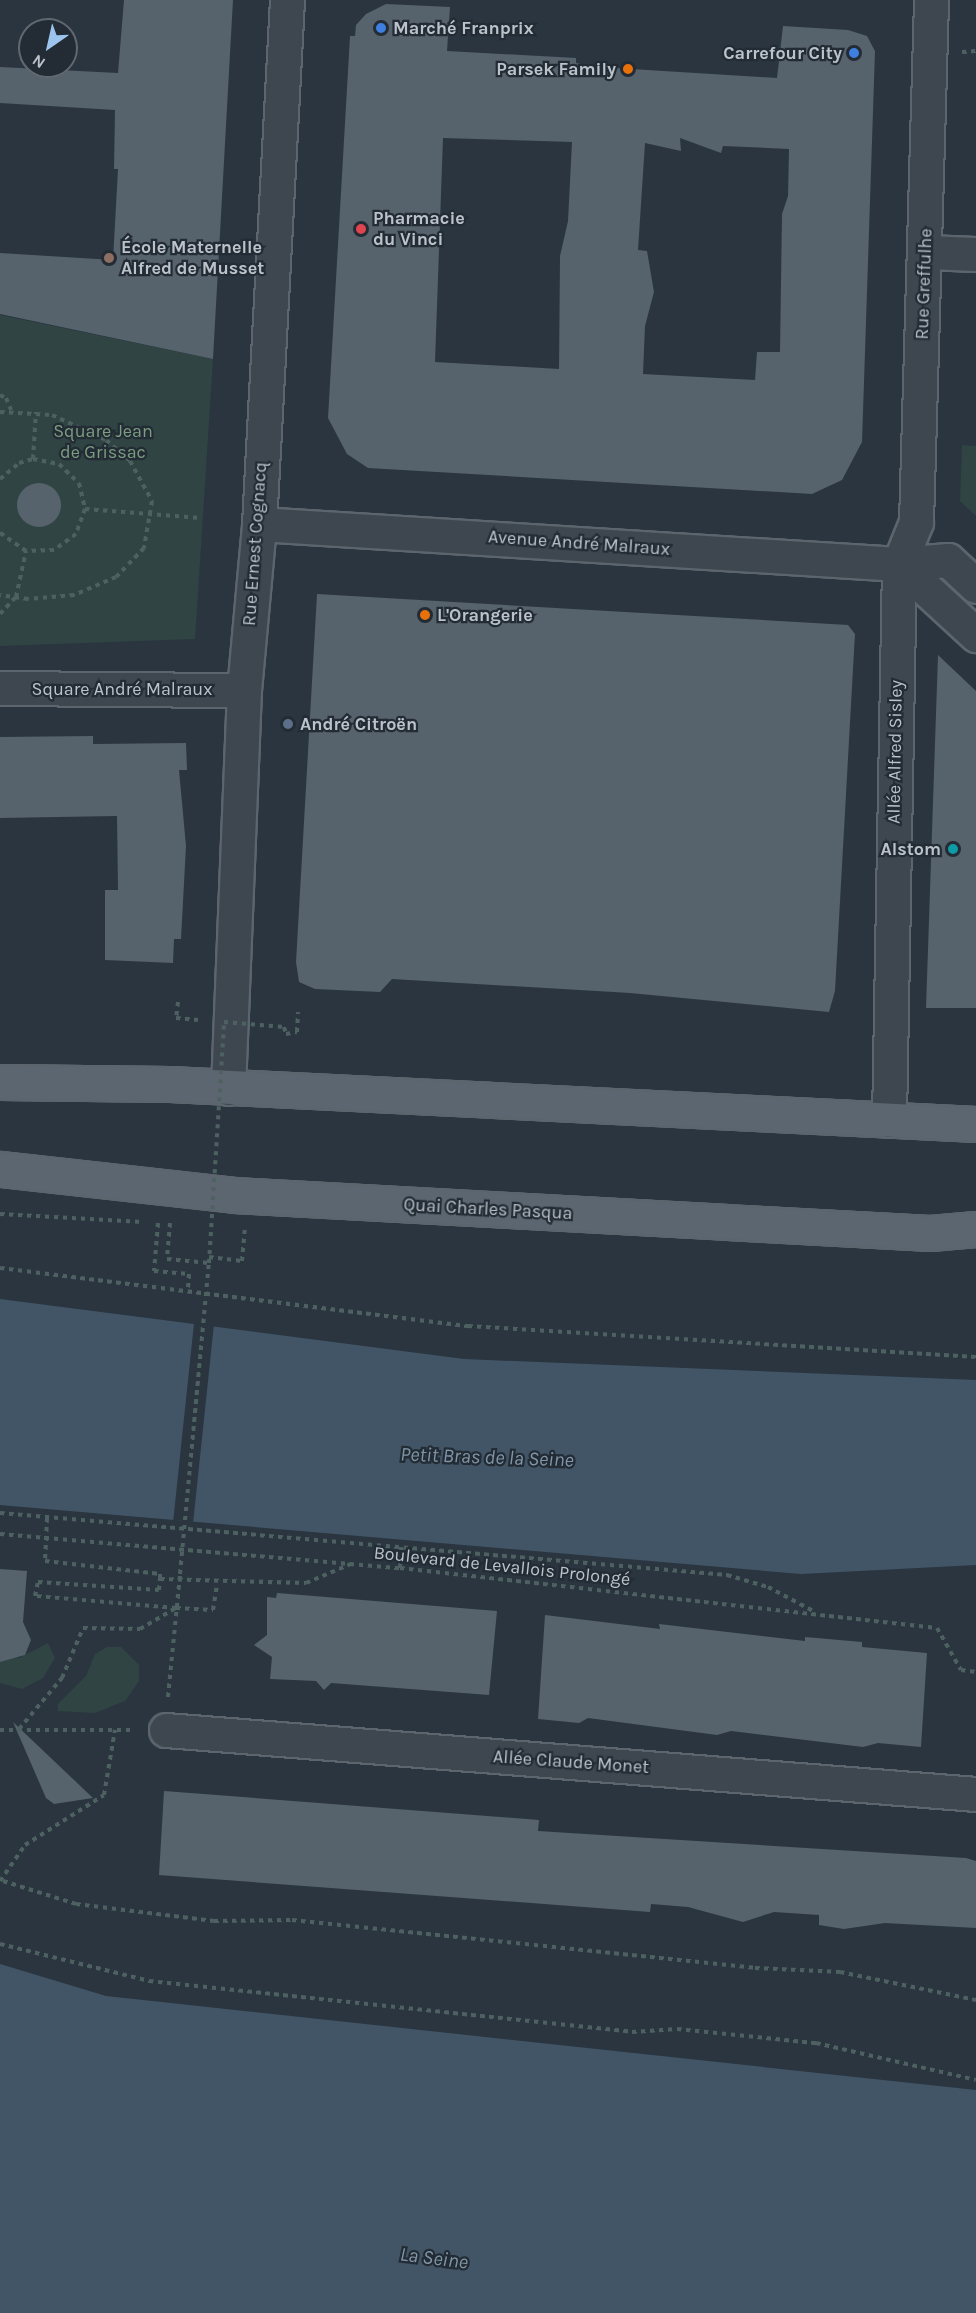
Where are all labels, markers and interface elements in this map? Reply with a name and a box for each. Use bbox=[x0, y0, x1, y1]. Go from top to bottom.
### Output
place label: Marché Franprix bbox=[393, 17, 534, 39]
north arrow bbox=[18, 18, 78, 78]
marker: Marché Franprix bbox=[374, 21, 388, 35]
place label: Carrefour City bbox=[723, 42, 842, 64]
marker: Carrefour City bbox=[847, 46, 861, 60]
text: N bbox=[29, 51, 49, 73]
place label: Parsek Family bbox=[496, 58, 616, 80]
marker: Parsek Family bbox=[621, 62, 635, 76]
place label: Pharmacie du Vinci bbox=[373, 208, 465, 250]
marker: Pharmacie du Vinci bbox=[354, 222, 368, 236]
street label: Rue Greffulhe bbox=[911, 228, 937, 340]
place label: École Maternelle Alfred de Musset bbox=[121, 237, 264, 280]
marker: École Maternelle Alfred de Musset bbox=[102, 251, 116, 265]
park label: Square Jean de Grissac bbox=[53, 421, 153, 464]
street label: Rue Ernest Cognacq bbox=[238, 461, 272, 627]
street label: Avenue André Malraux bbox=[487, 526, 671, 560]
place label: L'Orangerie bbox=[437, 604, 533, 626]
marker: L'Orangerie bbox=[418, 608, 432, 622]
street label: Square André Malraux bbox=[32, 678, 212, 700]
street label: Allée Alfred Sisley bbox=[883, 680, 907, 824]
place label: André Citroën bbox=[300, 713, 417, 735]
marker: André Citroën bbox=[281, 717, 295, 731]
place label: Alstom bbox=[880, 838, 941, 860]
marker: Alstom bbox=[946, 842, 960, 856]
street label: Quai Charles Pasqua bbox=[403, 1194, 573, 1224]
water label: Petit Bras de la Seine bbox=[400, 1442, 574, 1472]
street label: Boulevard de Levallois Prolongé bbox=[373, 1542, 631, 1590]
street label: Allée Claude Monet bbox=[492, 1746, 650, 1778]
water label: La Seine bbox=[399, 2242, 469, 2274]

